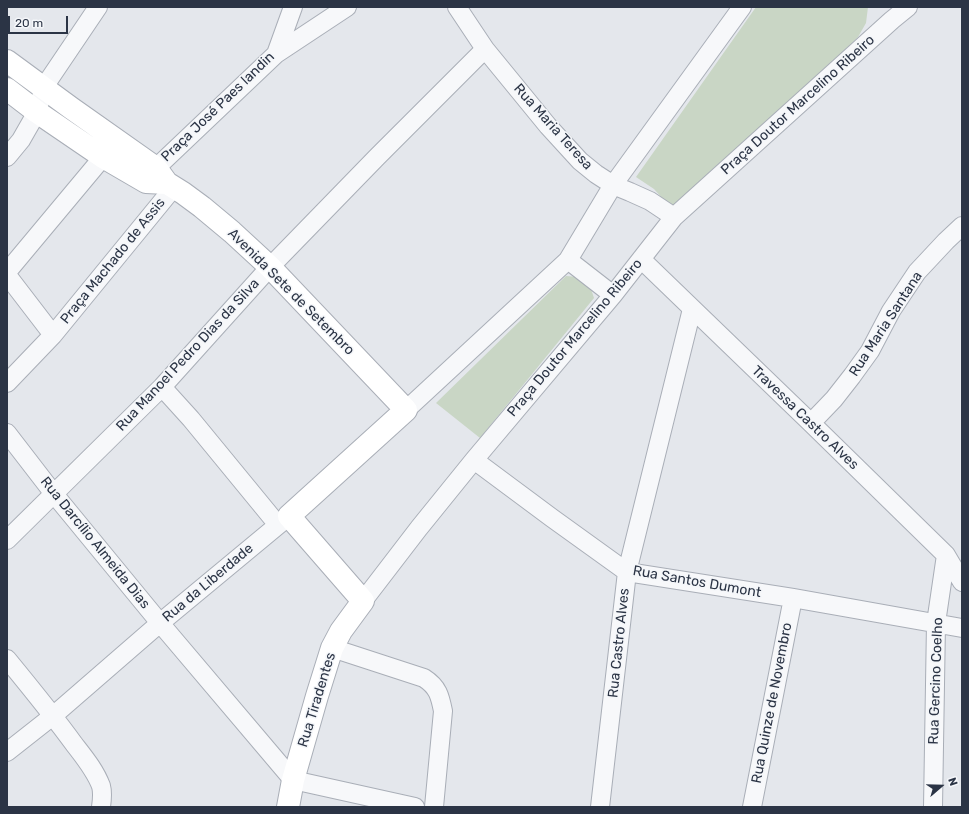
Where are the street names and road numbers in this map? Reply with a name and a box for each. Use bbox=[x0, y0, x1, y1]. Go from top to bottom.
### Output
street label: Praça Doutor Marcelino Ribeiro bbox=[718, 32, 878, 178]
street label: Praça José Paes landin bbox=[158, 49, 278, 165]
street label: Rua Maria Teresa bbox=[510, 81, 596, 173]
street label: Praça Machado de Assis bbox=[57, 195, 169, 327]
street label: Avenida Sete de Setembro bbox=[224, 225, 358, 359]
street label: Praça Doutor Marcelino Ribeiro bbox=[504, 256, 646, 420]
street label: Rua Maria Santana bbox=[846, 268, 926, 380]
street label: Rua Manoel Pedro Dias da Silva bbox=[113, 275, 263, 435]
street label: Travessa Castro Alves bbox=[748, 363, 862, 473]
street label: Rua Darcílio Almeida Dias bbox=[37, 474, 153, 612]
street label: Rua da Liberdade bbox=[159, 540, 257, 626]
street label: Rua Santos Dumont bbox=[631, 562, 763, 602]
street label: Rua Castro Alves bbox=[605, 587, 633, 699]
street label: Rua Gercino Coelho bbox=[925, 617, 947, 745]
street label: Rua Quinze de Novembro bbox=[748, 621, 796, 785]
street label: Rua Tiradentes bbox=[295, 651, 339, 749]

